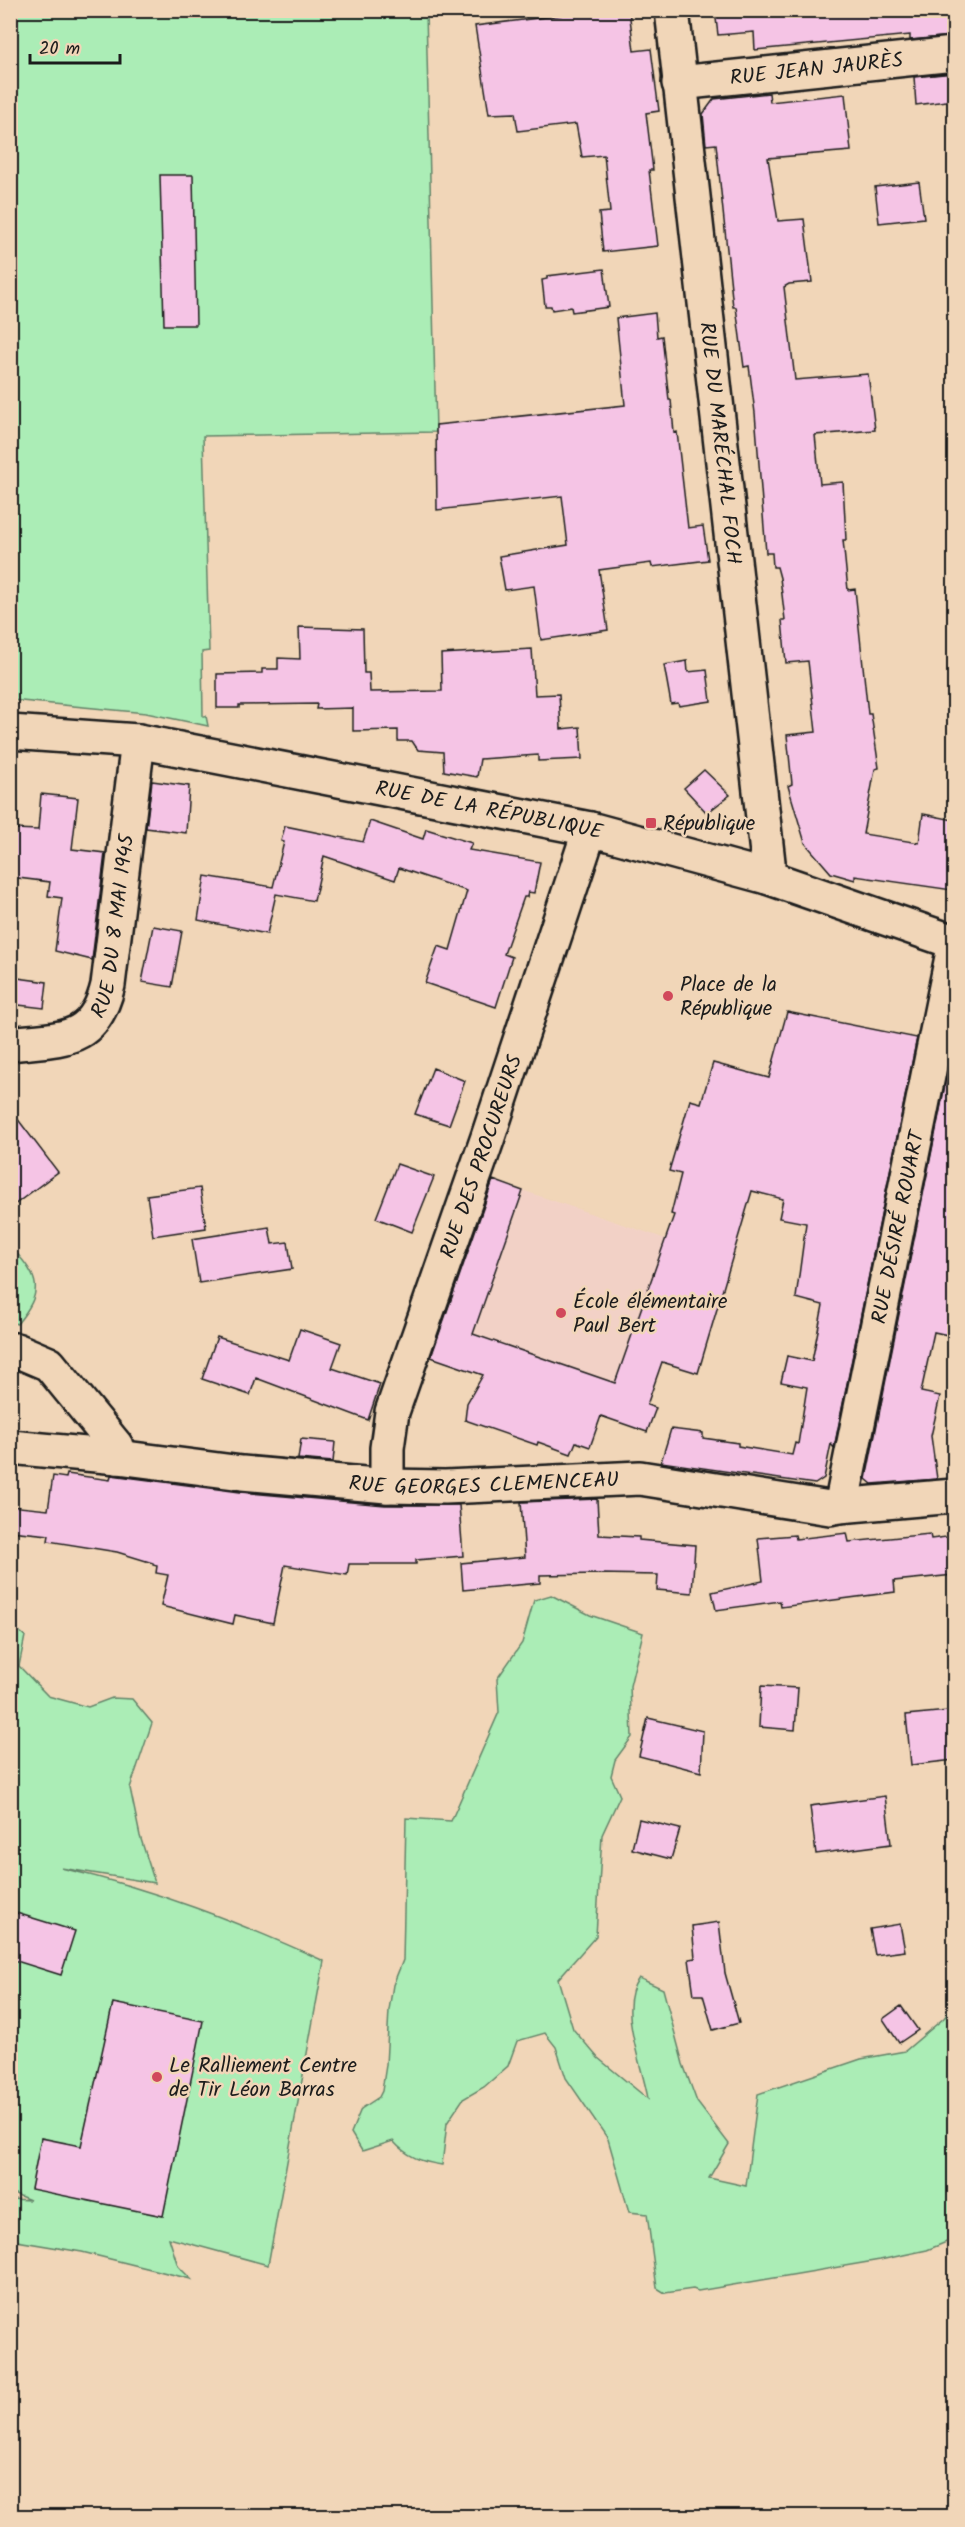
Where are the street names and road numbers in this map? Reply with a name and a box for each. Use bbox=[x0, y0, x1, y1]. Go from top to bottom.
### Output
street label: RUE JEAN JAURÈS bbox=[728, 44, 905, 96]
street label: RUE DU MARÉCHAL FOCH bbox=[689, 320, 749, 566]
street label: RUE DE LA RÉPUBLIQUE bbox=[372, 773, 607, 850]
street label: RUE DU 8 MAI 1945 bbox=[83, 831, 145, 1025]
street label: RUE DES PROCUREURS bbox=[432, 1051, 532, 1263]
street label: RUE DÉSIRÉ ROUART bbox=[863, 1127, 935, 1327]
street label: RUE GEORGES CLEMENCEAU bbox=[347, 1464, 620, 1505]

